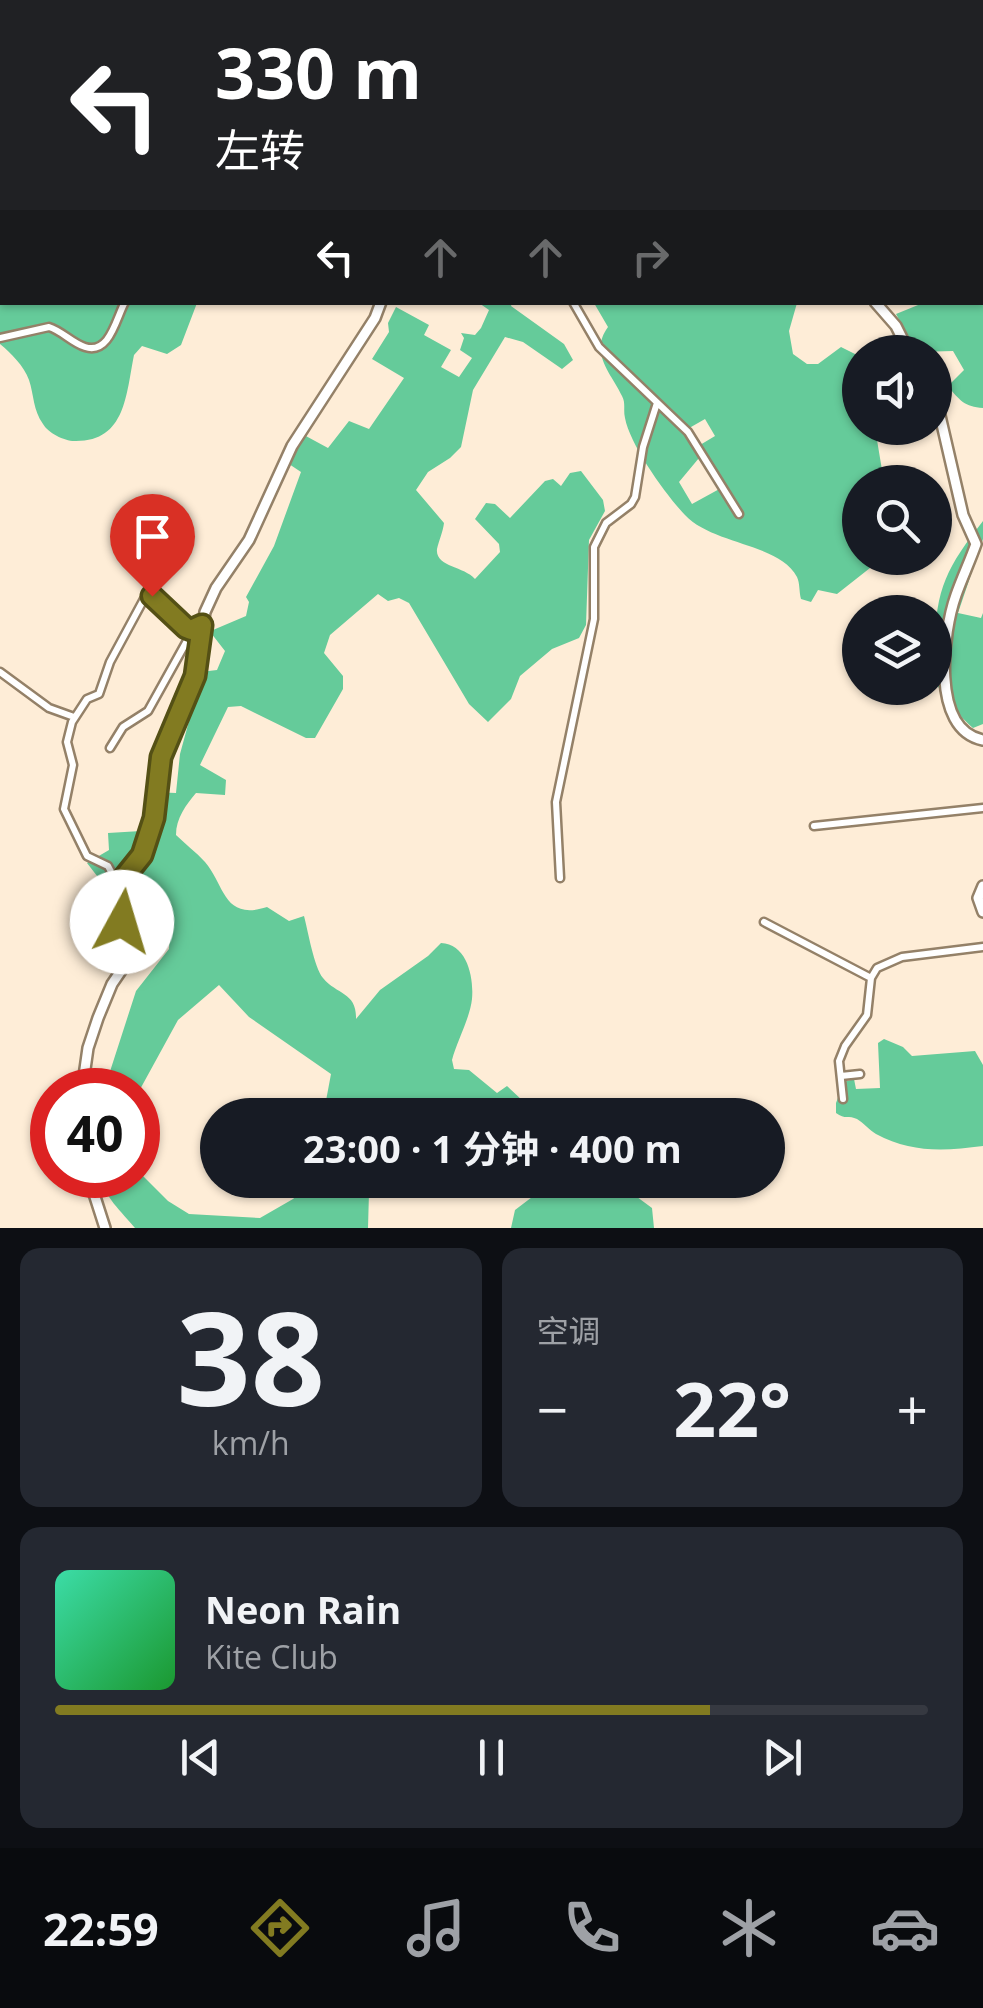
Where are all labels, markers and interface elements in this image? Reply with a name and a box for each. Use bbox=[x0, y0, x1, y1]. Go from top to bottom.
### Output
text: 330 m bbox=[215, 24, 422, 120]
icon: left bbox=[50, 40, 180, 170]
text: 左转 bbox=[215, 119, 305, 180]
icon: left bbox=[308, 230, 363, 285]
icon: ahead bbox=[413, 230, 468, 285]
icon: ahead bbox=[518, 230, 573, 285]
icon: right bbox=[623, 230, 678, 285]
map controls bbox=[842, 335, 952, 705]
button: sound bbox=[842, 335, 952, 445]
button: search bbox=[842, 465, 952, 575]
pin bbox=[110, 494, 195, 597]
icon: arrive bbox=[125, 509, 180, 564]
button: layers bbox=[842, 595, 952, 705]
position arrow bbox=[70, 870, 174, 974]
speed limit sign: 40 bbox=[30, 1068, 160, 1198]
text: 23:00 · 1 分钟 · 400 m bbox=[303, 1122, 682, 1174]
text: 38 bbox=[176, 1267, 325, 1444]
text: 空调 bbox=[537, 1309, 601, 1352]
text: 22° bbox=[673, 1357, 791, 1459]
text: − bbox=[537, 1371, 568, 1446]
text: + bbox=[897, 1371, 928, 1446]
text: km/h bbox=[212, 1421, 290, 1464]
text: Neon Rain bbox=[205, 1583, 401, 1635]
text: Kite Club bbox=[205, 1635, 338, 1678]
icon: previous bbox=[173, 1730, 228, 1785]
icon: pause bbox=[464, 1730, 519, 1785]
icon: next bbox=[755, 1730, 810, 1785]
icon: directions bbox=[245, 1893, 315, 1963]
icon: music bbox=[401, 1893, 471, 1963]
icon: phone bbox=[557, 1893, 627, 1963]
icon: climate bbox=[714, 1893, 784, 1963]
icon: car bbox=[870, 1893, 940, 1963]
text: 22:59 bbox=[43, 1898, 159, 1959]

